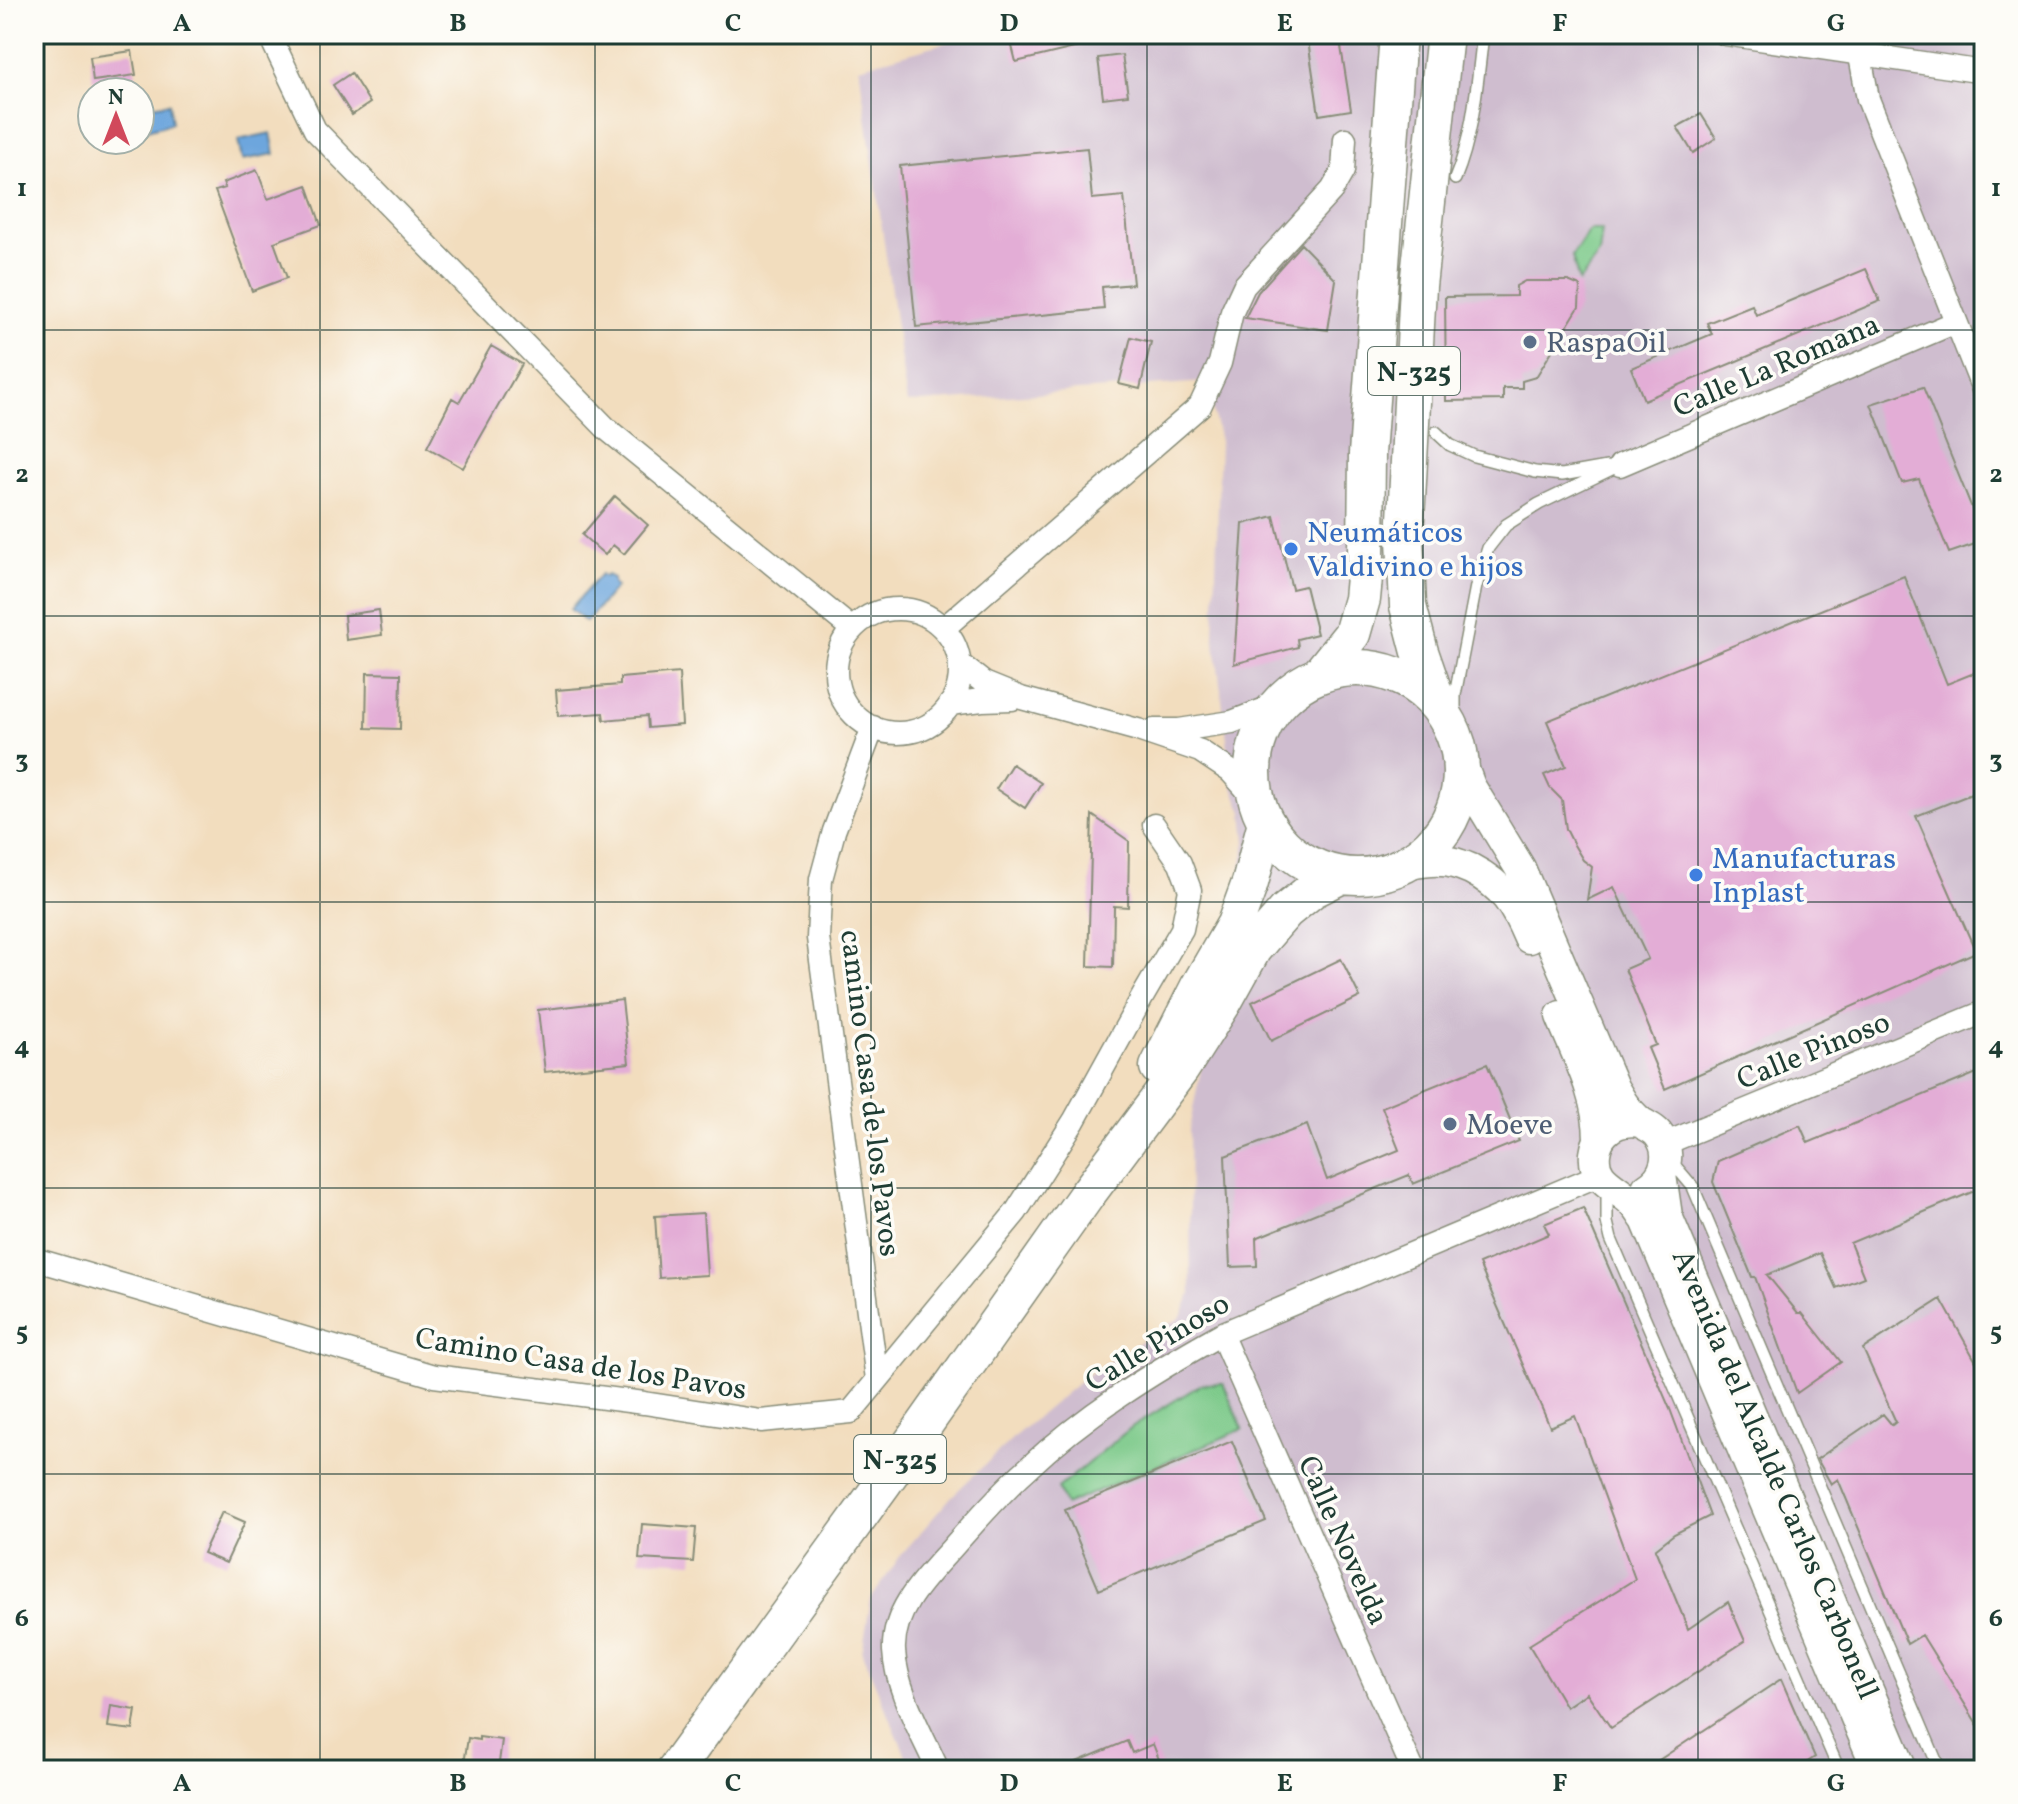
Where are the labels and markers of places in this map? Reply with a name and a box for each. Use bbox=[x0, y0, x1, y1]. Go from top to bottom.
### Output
place label: RaspaOil bbox=[1546, 323, 1666, 365]
marker: RaspaOil bbox=[1521, 333, 1539, 351]
place label: Neumáticos Valdivino e hijos bbox=[1307, 513, 1524, 589]
marker: Neumáticos Valdivino e hijos bbox=[1282, 540, 1300, 558]
place label: Manufacturas Inplast bbox=[1712, 839, 1896, 915]
marker: Manufacturas Inplast bbox=[1687, 866, 1705, 884]
place label: Moeve bbox=[1466, 1105, 1553, 1147]
marker: Moeve bbox=[1441, 1115, 1459, 1133]

